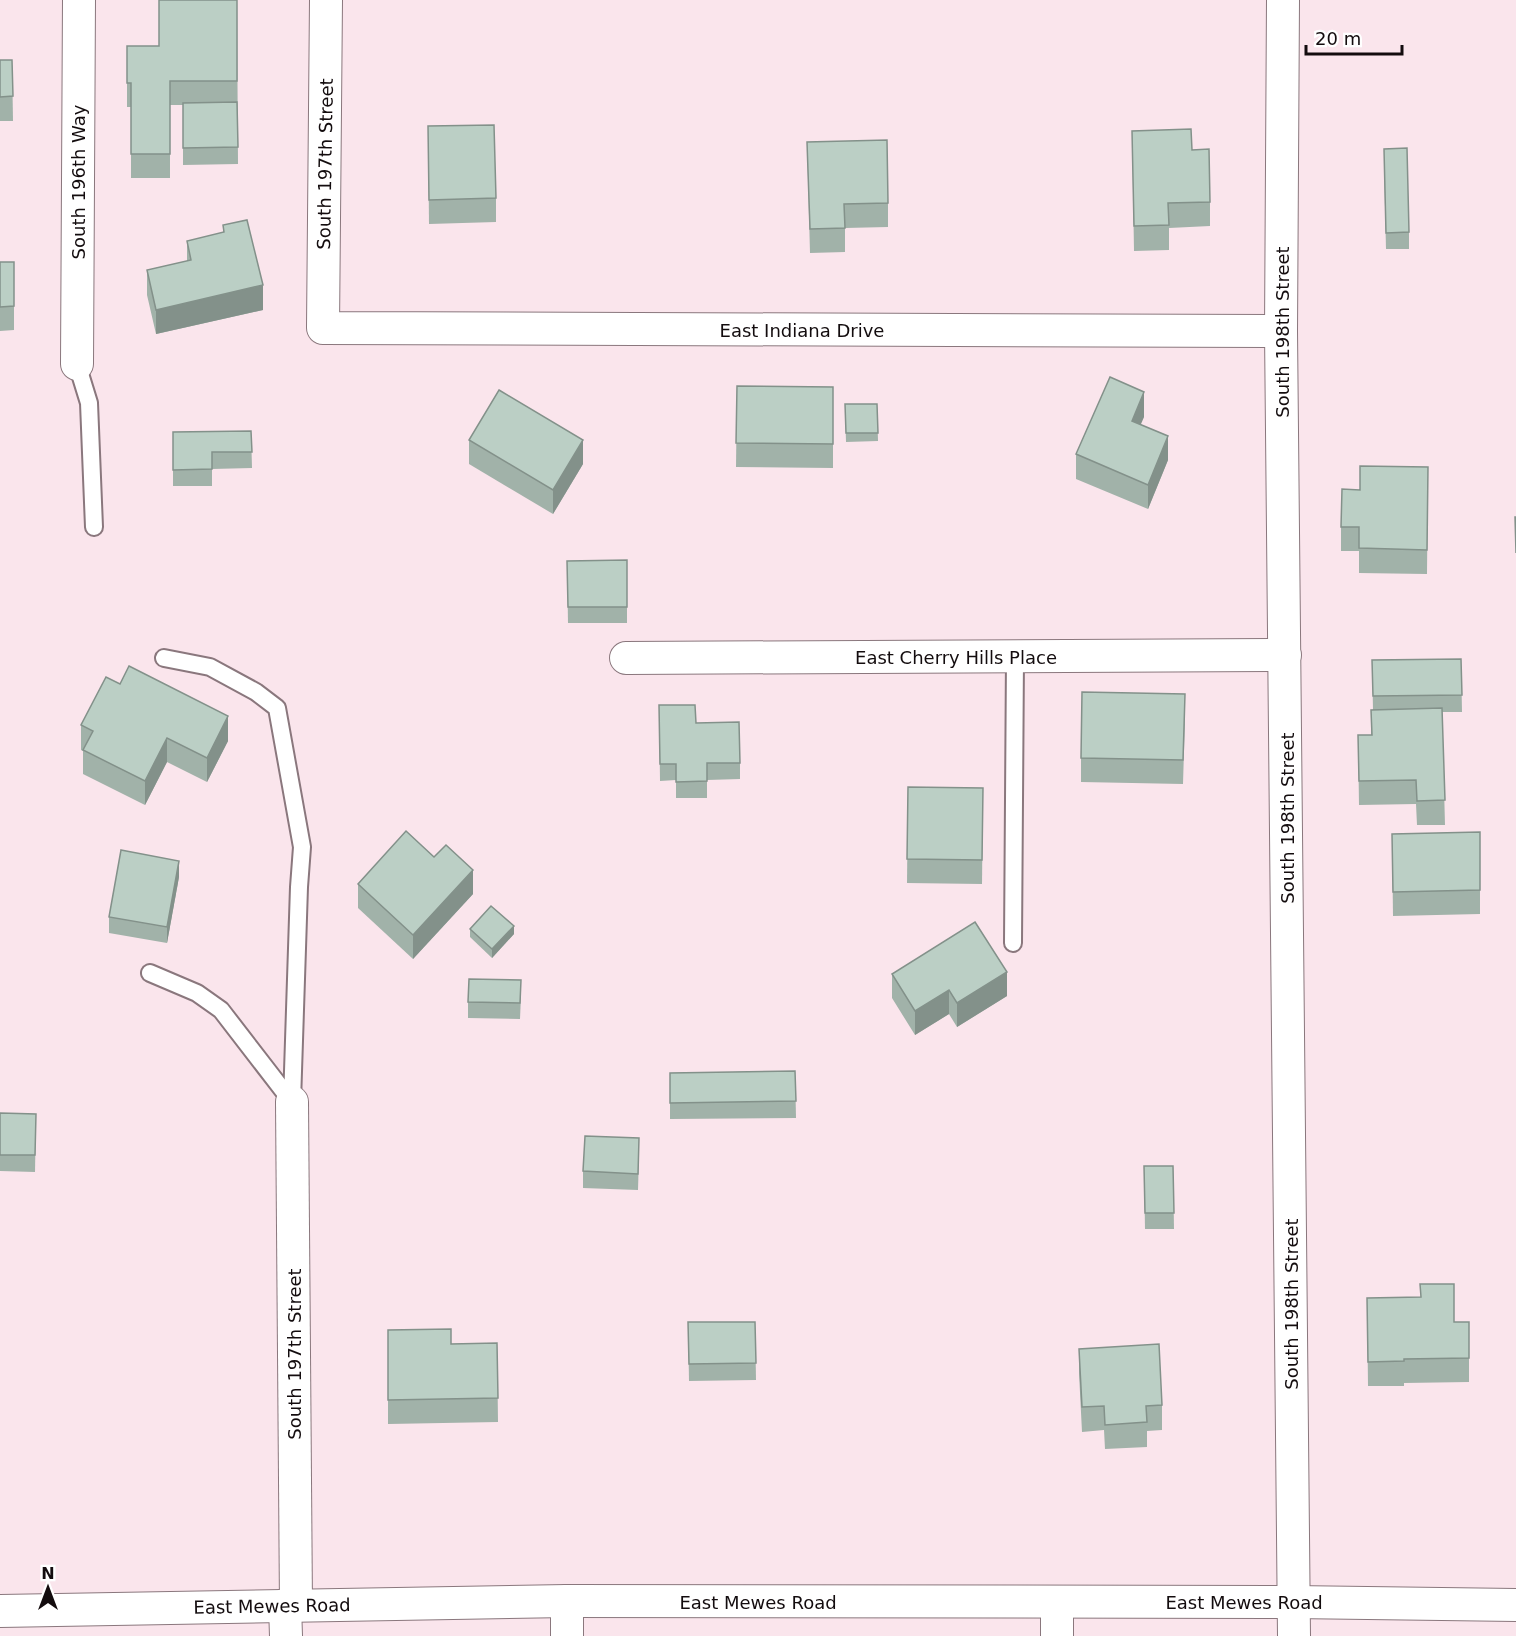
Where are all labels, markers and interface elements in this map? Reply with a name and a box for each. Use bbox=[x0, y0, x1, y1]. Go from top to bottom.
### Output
scale bar bbox=[1306, 18, 1402, 56]
text: 20 m bbox=[1315, 28, 1361, 49]
street label: South 197th Street bbox=[313, 78, 337, 250]
street label: South 196th Way bbox=[68, 104, 89, 259]
street label: South 198th Street bbox=[1272, 246, 1293, 418]
street label: East Indiana Drive bbox=[720, 320, 884, 341]
street label: East Cherry Hills Place bbox=[855, 647, 1057, 668]
street label: South 198th Street bbox=[1277, 732, 1298, 904]
street label: South 198th Street bbox=[1281, 1218, 1302, 1390]
street label: South 197th Street bbox=[284, 1268, 305, 1440]
north arrow bbox=[18, 1558, 78, 1618]
text: N bbox=[41, 1564, 55, 1583]
street label: East Mewes Road bbox=[679, 1592, 837, 1613]
street label: East Mewes Road bbox=[1165, 1592, 1323, 1613]
street label: East Mewes Road bbox=[193, 1594, 351, 1618]

